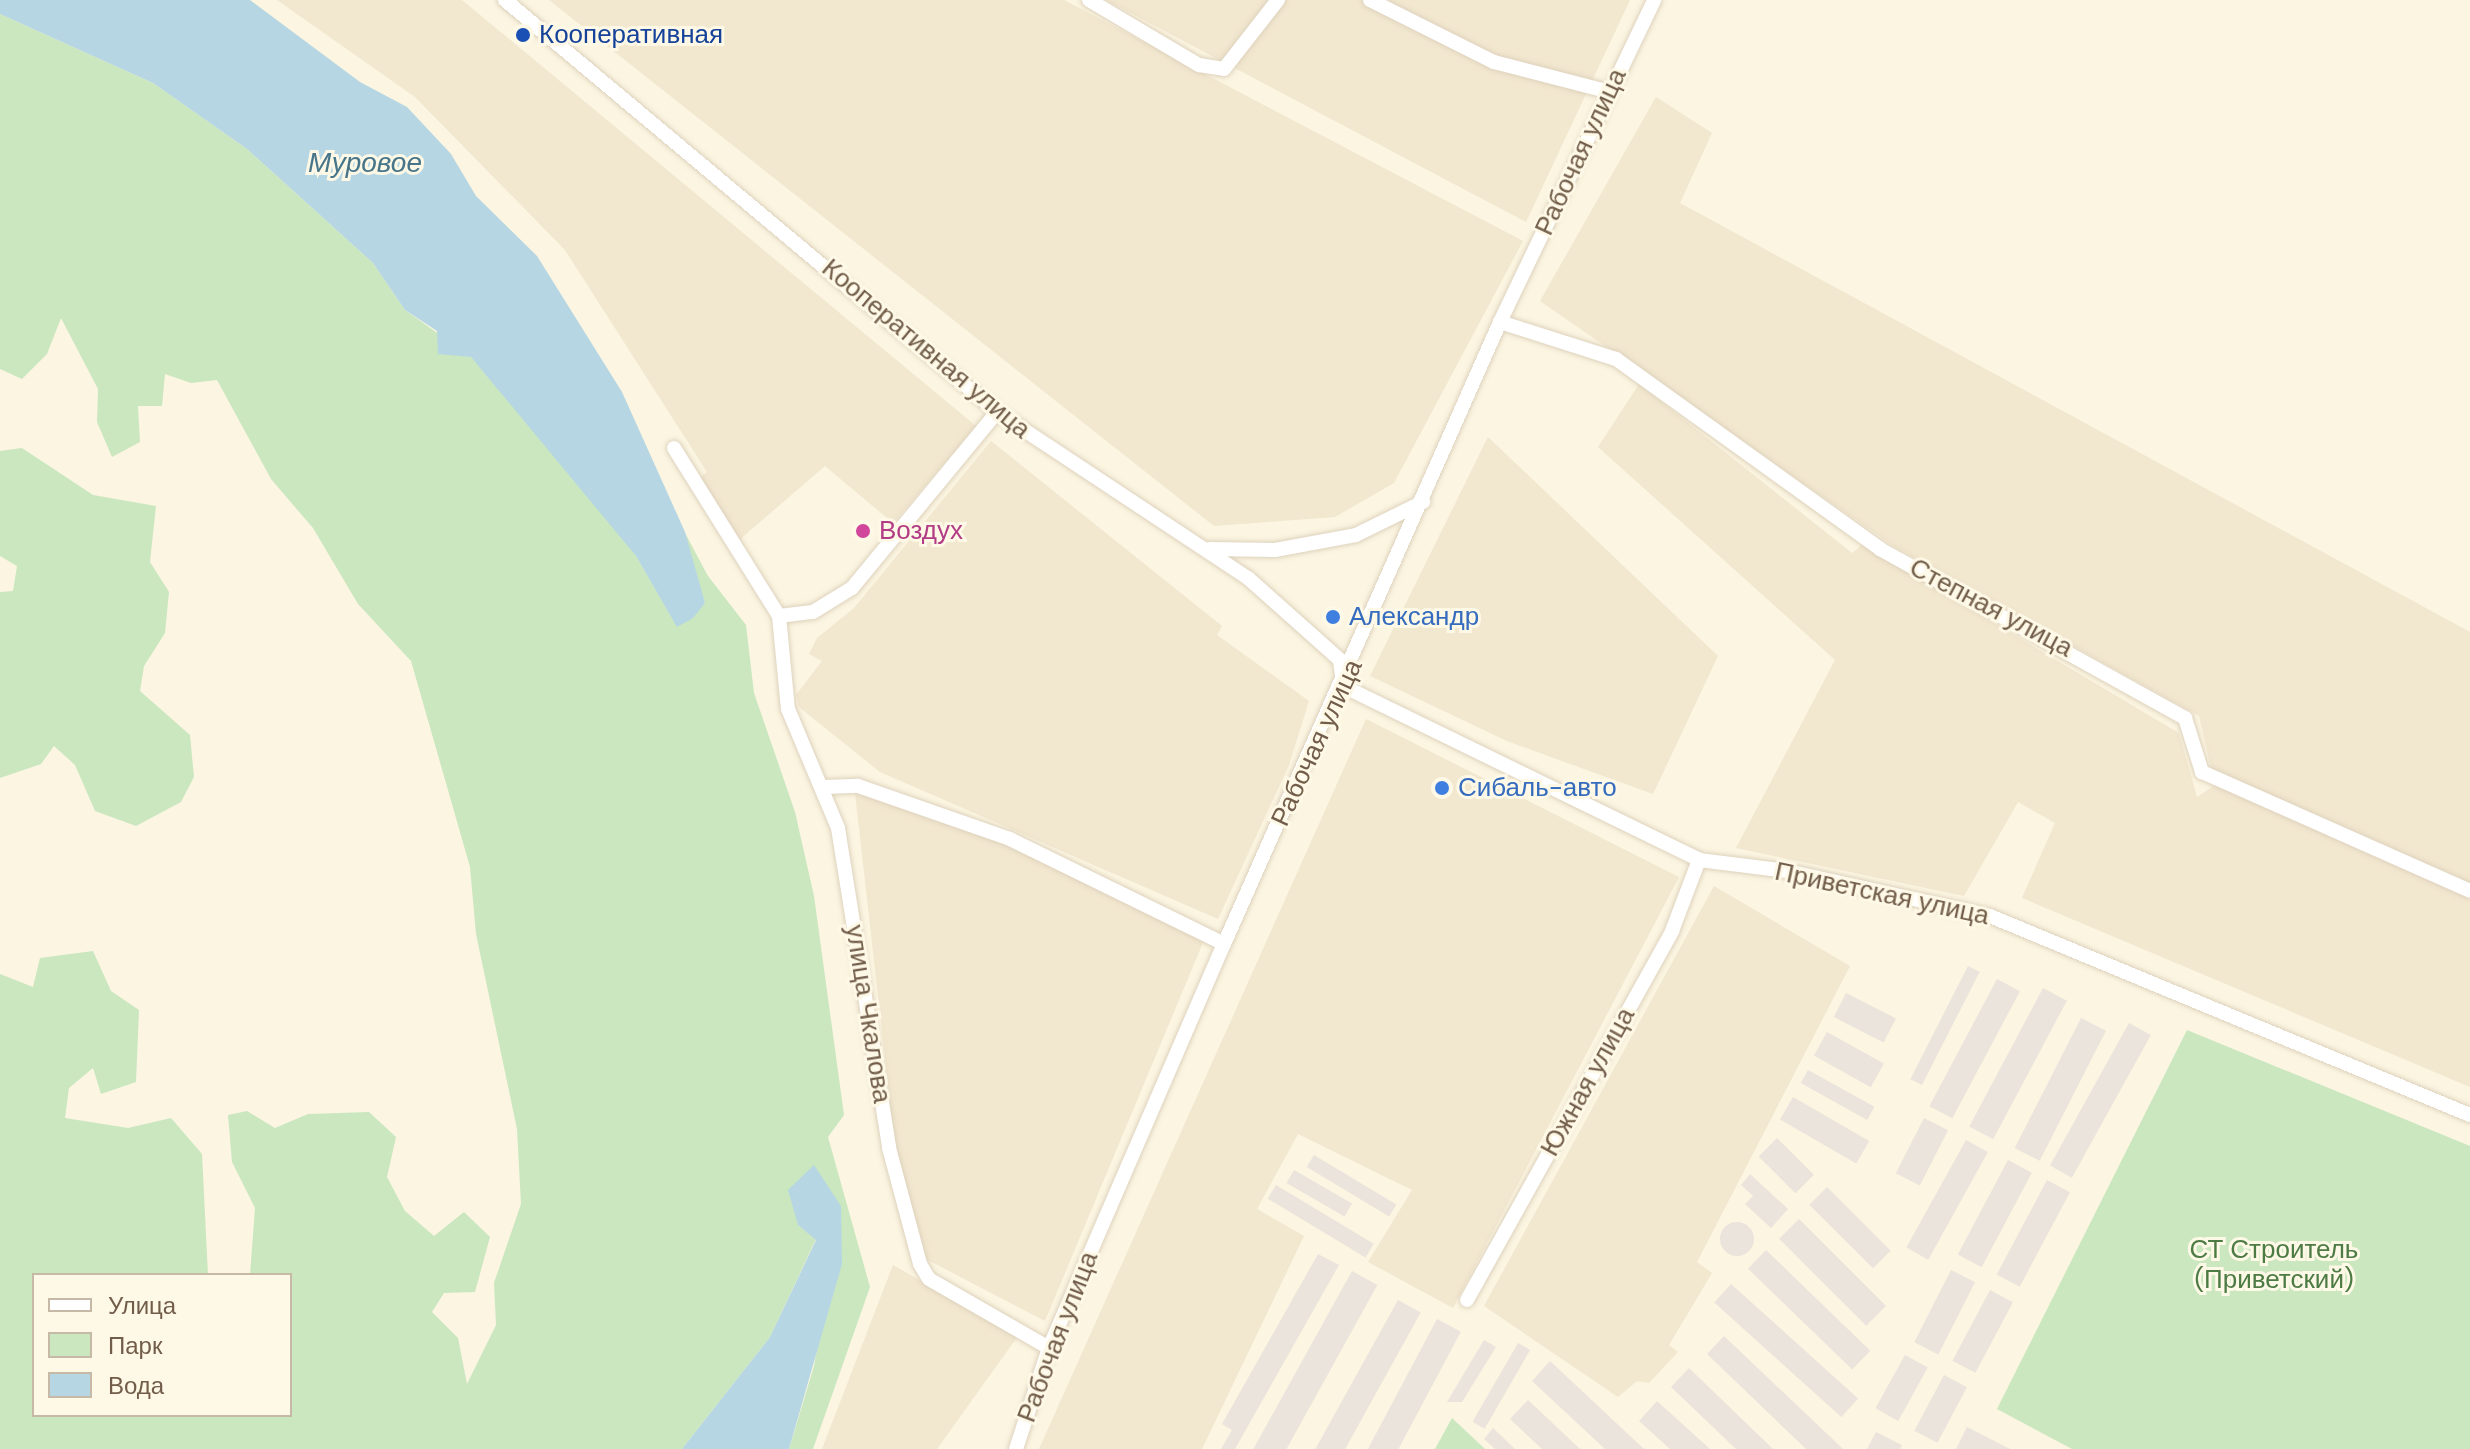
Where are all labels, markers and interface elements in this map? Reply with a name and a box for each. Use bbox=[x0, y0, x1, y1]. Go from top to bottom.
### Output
place label: Кооперативная bbox=[539, 19, 723, 51]
marker: Кооперативная bbox=[514, 26, 532, 44]
street label: Рабочая улица bbox=[1529, 64, 1633, 240]
water label: Муровое bbox=[308, 146, 422, 180]
street label: Кооперативная улица bbox=[815, 253, 1037, 445]
place label: Воздух bbox=[879, 515, 963, 547]
marker: Воздух bbox=[854, 522, 872, 540]
street label: Степная улица bbox=[1904, 552, 2078, 664]
place label: Александр bbox=[1349, 601, 1479, 633]
marker: Александр bbox=[1324, 608, 1342, 626]
street label: Рабочая улица bbox=[1265, 655, 1369, 831]
place label: Сибаль-авто bbox=[1458, 772, 1617, 804]
marker: Сибаль-авто bbox=[1433, 779, 1451, 797]
street label: Приветская улица bbox=[1772, 856, 1992, 932]
street label: улица Чкалова bbox=[839, 923, 897, 1105]
street label: Южная улица bbox=[1534, 1002, 1642, 1162]
park label: СТ Строитель (Приветский) bbox=[2190, 1234, 2358, 1296]
street label: Рабочая улица bbox=[1011, 1247, 1105, 1427]
legend bbox=[32, 1273, 292, 1417]
text: Улица bbox=[108, 1290, 176, 1321]
text: Парк bbox=[108, 1330, 162, 1361]
text: Вода bbox=[108, 1370, 164, 1401]

